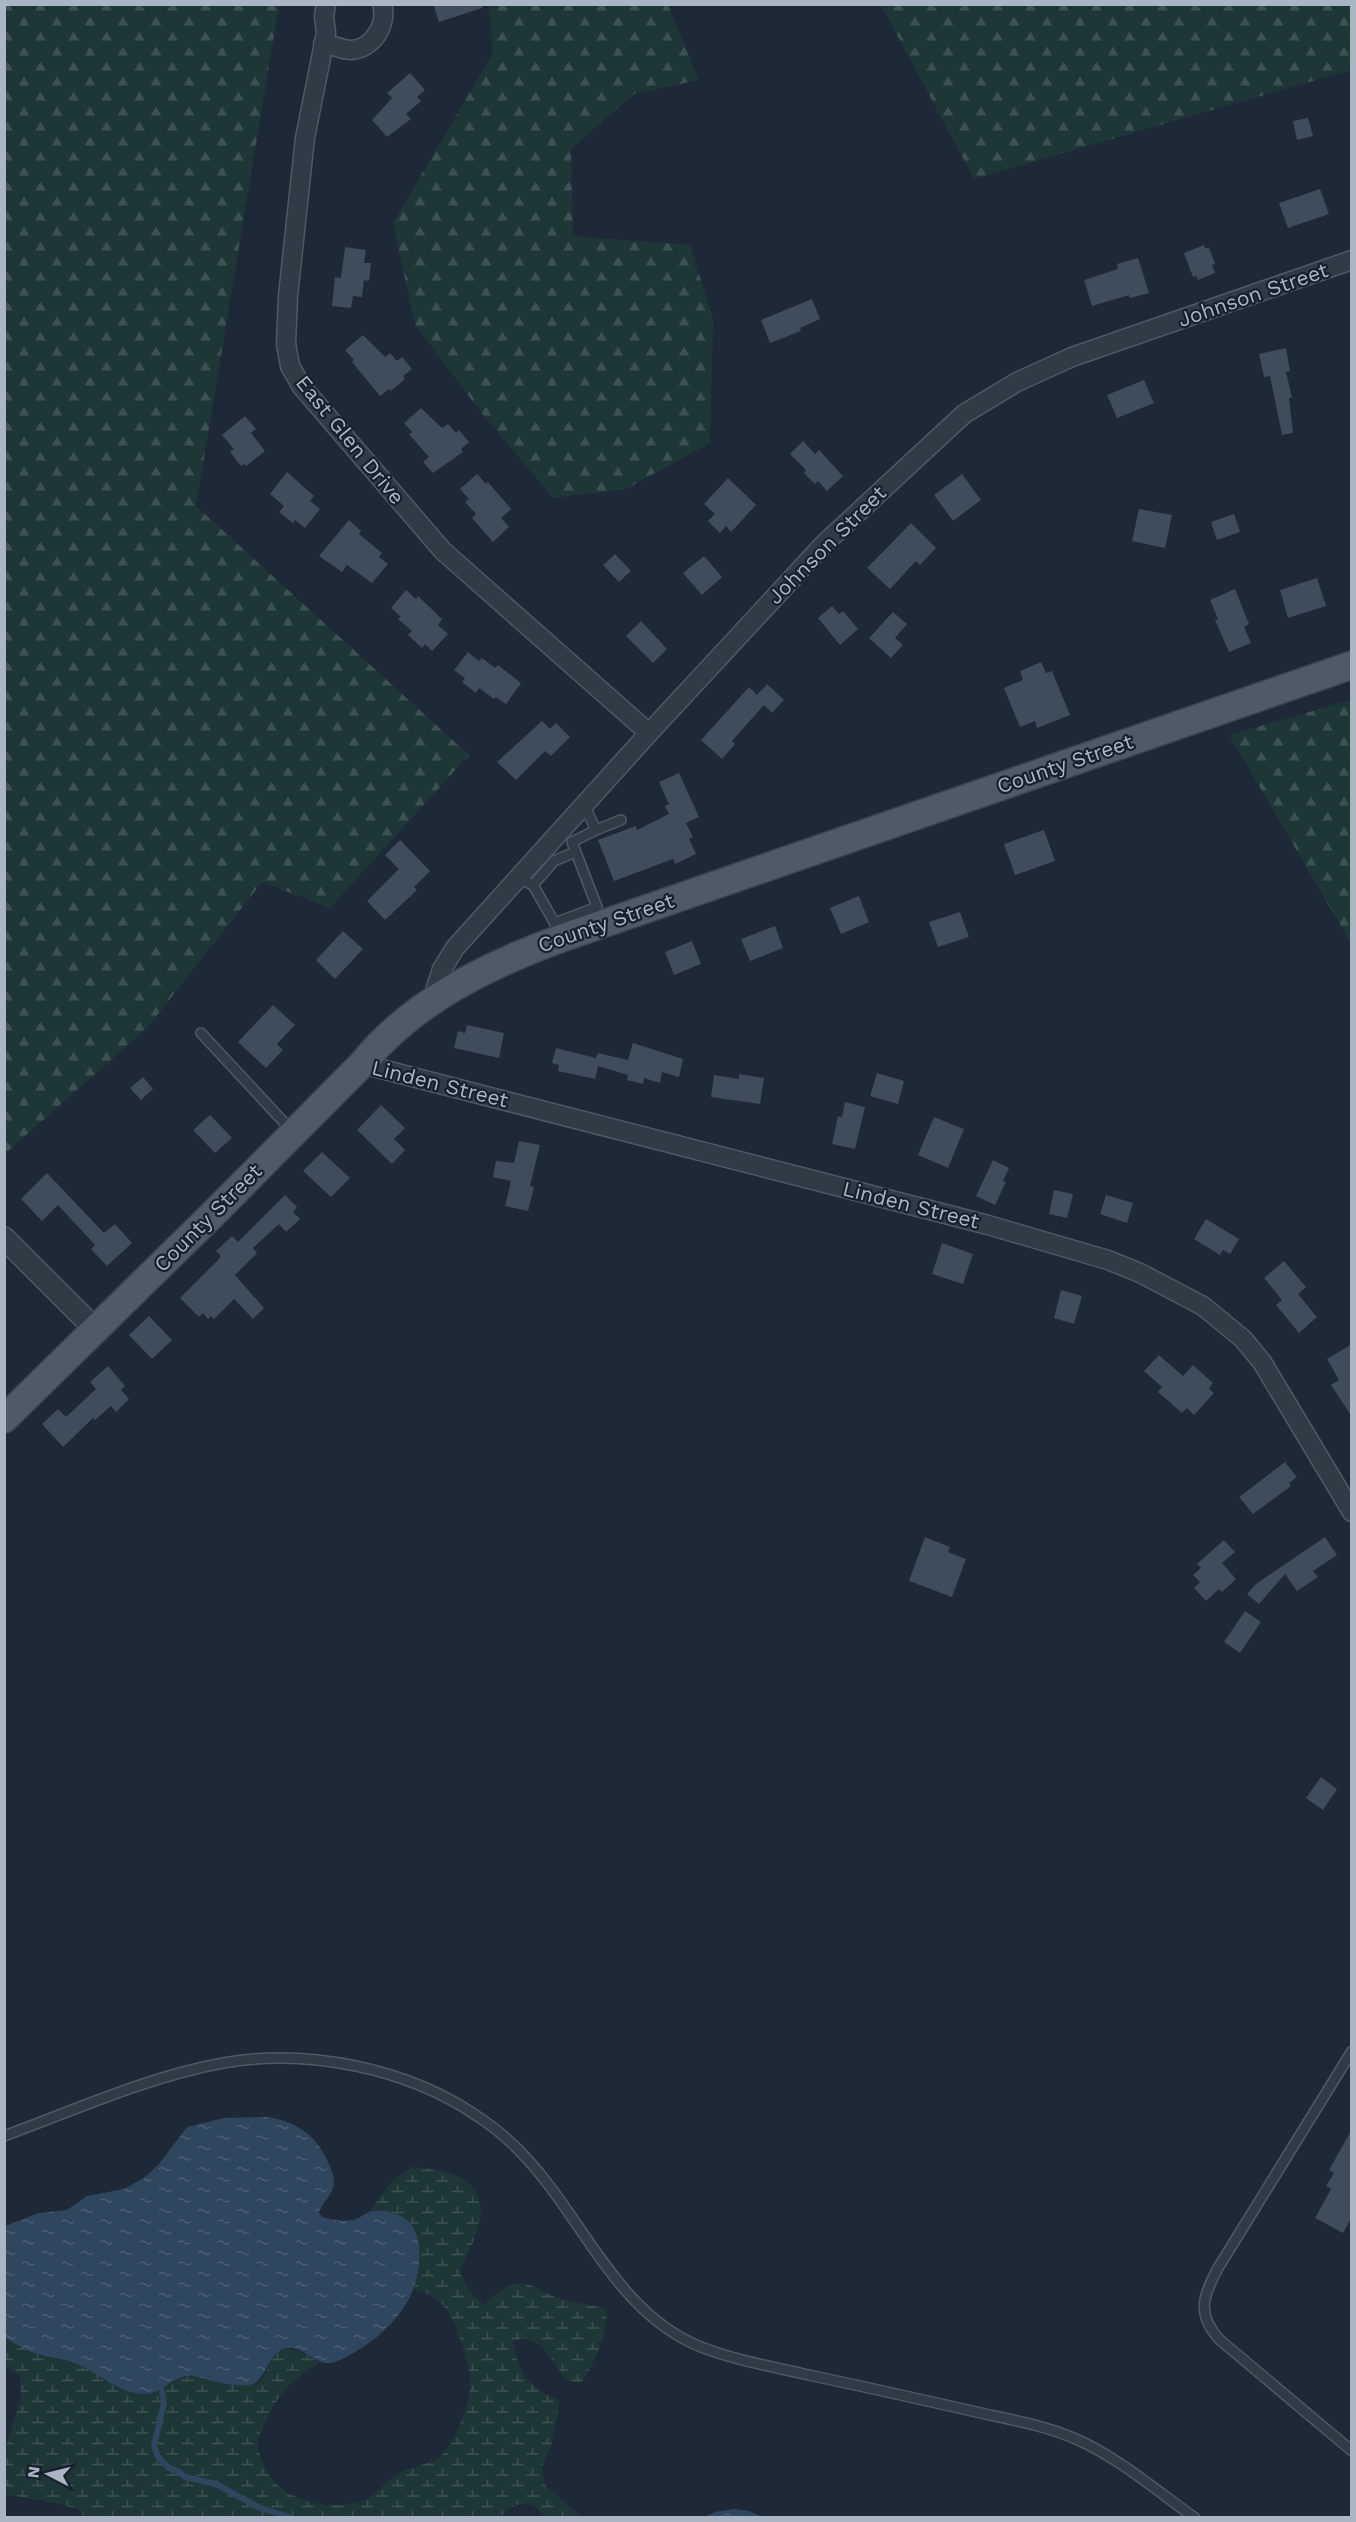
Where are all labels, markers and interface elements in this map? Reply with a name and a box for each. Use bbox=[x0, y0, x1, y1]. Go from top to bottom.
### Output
street label: Johnson Street bbox=[1174, 257, 1331, 332]
street label: East Glen Drive bbox=[291, 370, 410, 509]
street label: Johnson Street bbox=[762, 480, 891, 609]
street label: County Street bbox=[993, 728, 1136, 799]
street label: County Street bbox=[534, 887, 677, 958]
street label: Linden Street bbox=[369, 1054, 511, 1113]
street label: County Street bbox=[148, 1158, 267, 1277]
street label: Linden Street bbox=[840, 1175, 982, 1234]
north arrow bbox=[18, 2444, 78, 2504]
text: N bbox=[23, 2465, 44, 2479]

